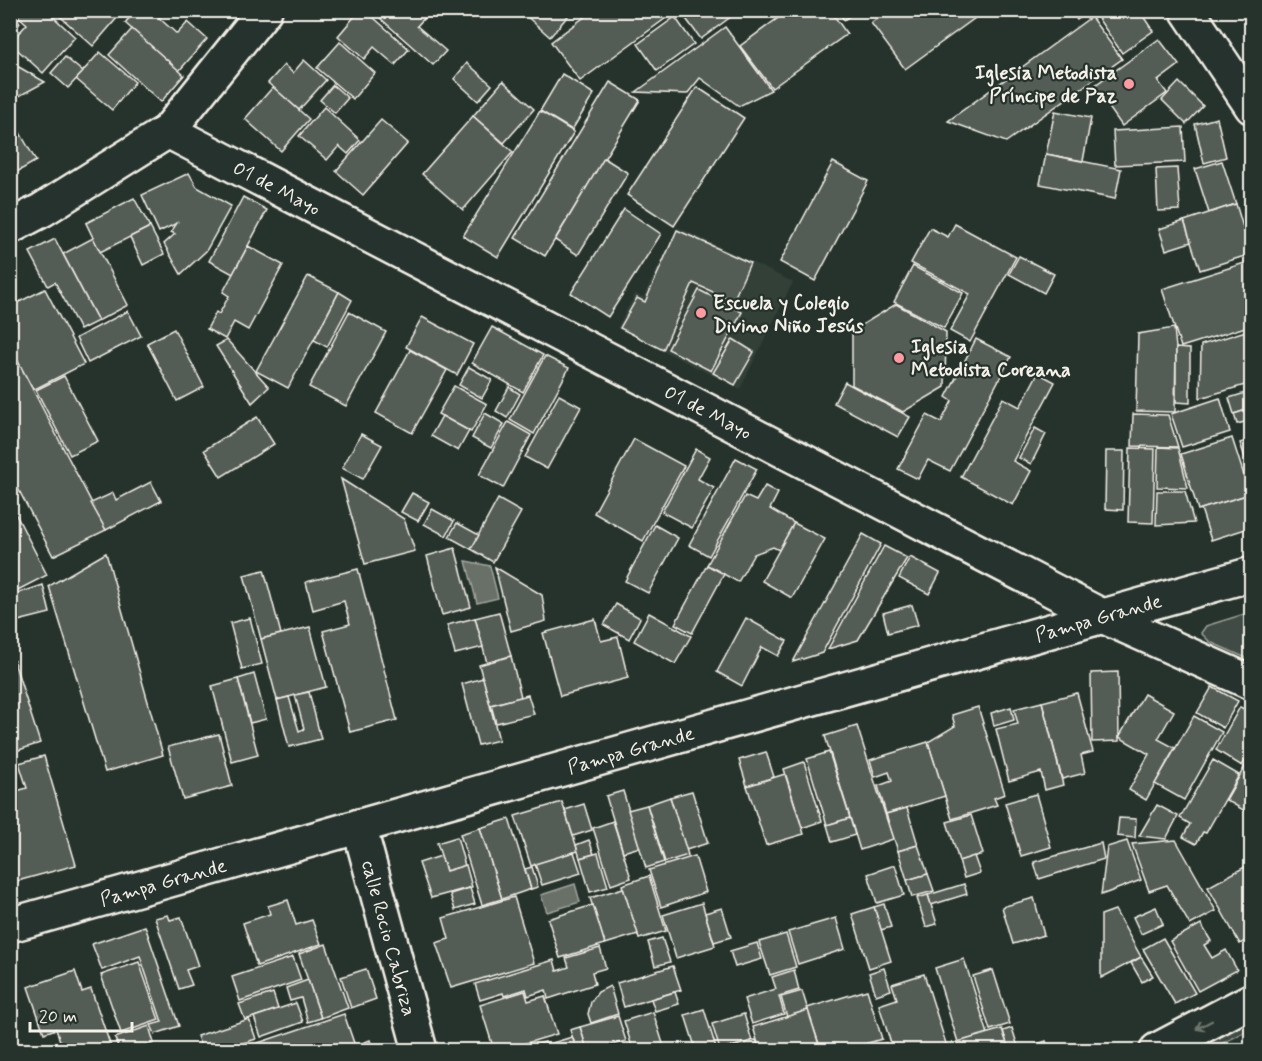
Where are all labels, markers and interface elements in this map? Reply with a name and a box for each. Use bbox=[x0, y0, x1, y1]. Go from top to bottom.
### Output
place label: Iglesia Metodista Príncipe de Paz bbox=[975, 60, 1117, 110]
marker: Iglesia Metodista Príncipe de Paz bbox=[1122, 77, 1136, 91]
street label: 01 de Mayo bbox=[228, 155, 325, 223]
place label: Escuela y Colegio Divino Niño Jesús bbox=[713, 290, 864, 340]
marker: Escuela y Colegio Divino Niño Jesús bbox=[694, 306, 708, 320]
place label: Iglesia Metodista Coreana bbox=[911, 334, 1071, 384]
marker: Iglesia Metodista Coreana bbox=[892, 351, 906, 365]
street label: 01 de Mayo bbox=[659, 379, 756, 447]
street label: Pampa Grande bbox=[1032, 588, 1165, 650]
street label: Pampa Grande bbox=[565, 720, 698, 782]
street label: Pampa Grande bbox=[97, 852, 230, 914]
street label: calle Rocio Cabriza bbox=[354, 857, 422, 1019]
scale bar bbox=[30, 995, 132, 1033]
text: 20 m bbox=[39, 1005, 77, 1029]
one-way arrow bbox=[1196, 1020, 1214, 1031]

